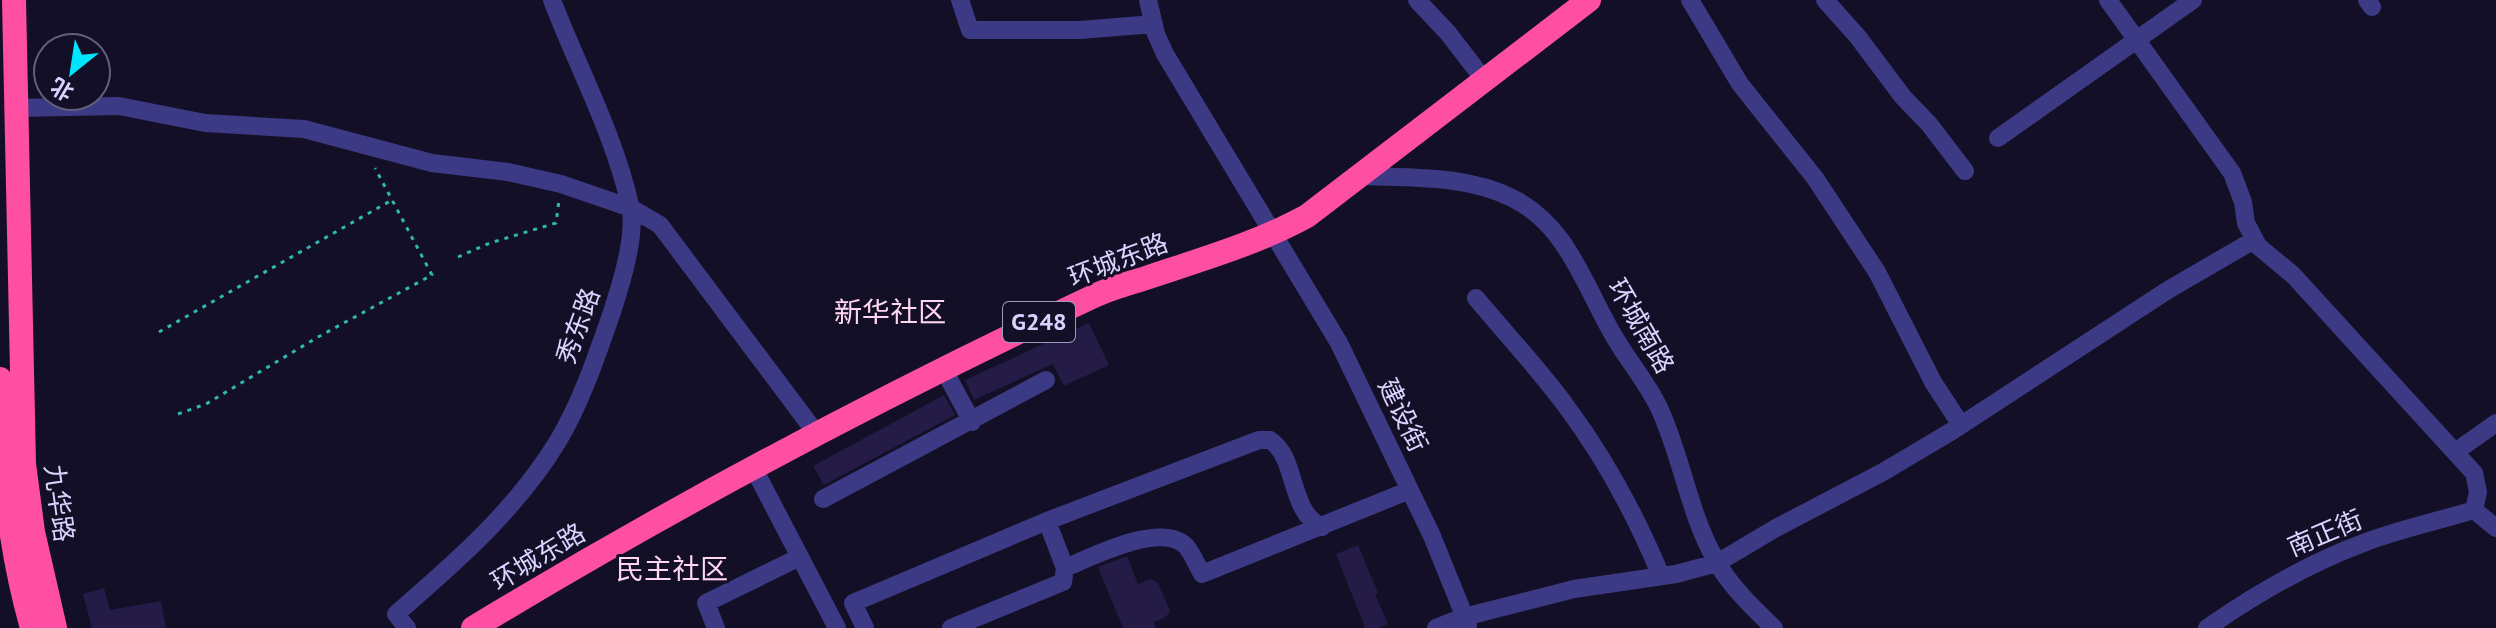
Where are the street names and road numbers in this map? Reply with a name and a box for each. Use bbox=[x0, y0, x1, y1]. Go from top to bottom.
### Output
street label: 环城东路 bbox=[1063, 225, 1172, 294]
street label: 环城南路 bbox=[1601, 272, 1682, 379]
street label: 秀东路 bbox=[549, 284, 606, 368]
road number: G248 bbox=[1003, 302, 1075, 342]
street label: 建设街 bbox=[1372, 372, 1435, 457]
street label: 九华路 bbox=[38, 462, 81, 544]
street label: 南正街 bbox=[2282, 502, 2367, 563]
street label: 环城东路 bbox=[485, 516, 591, 598]

